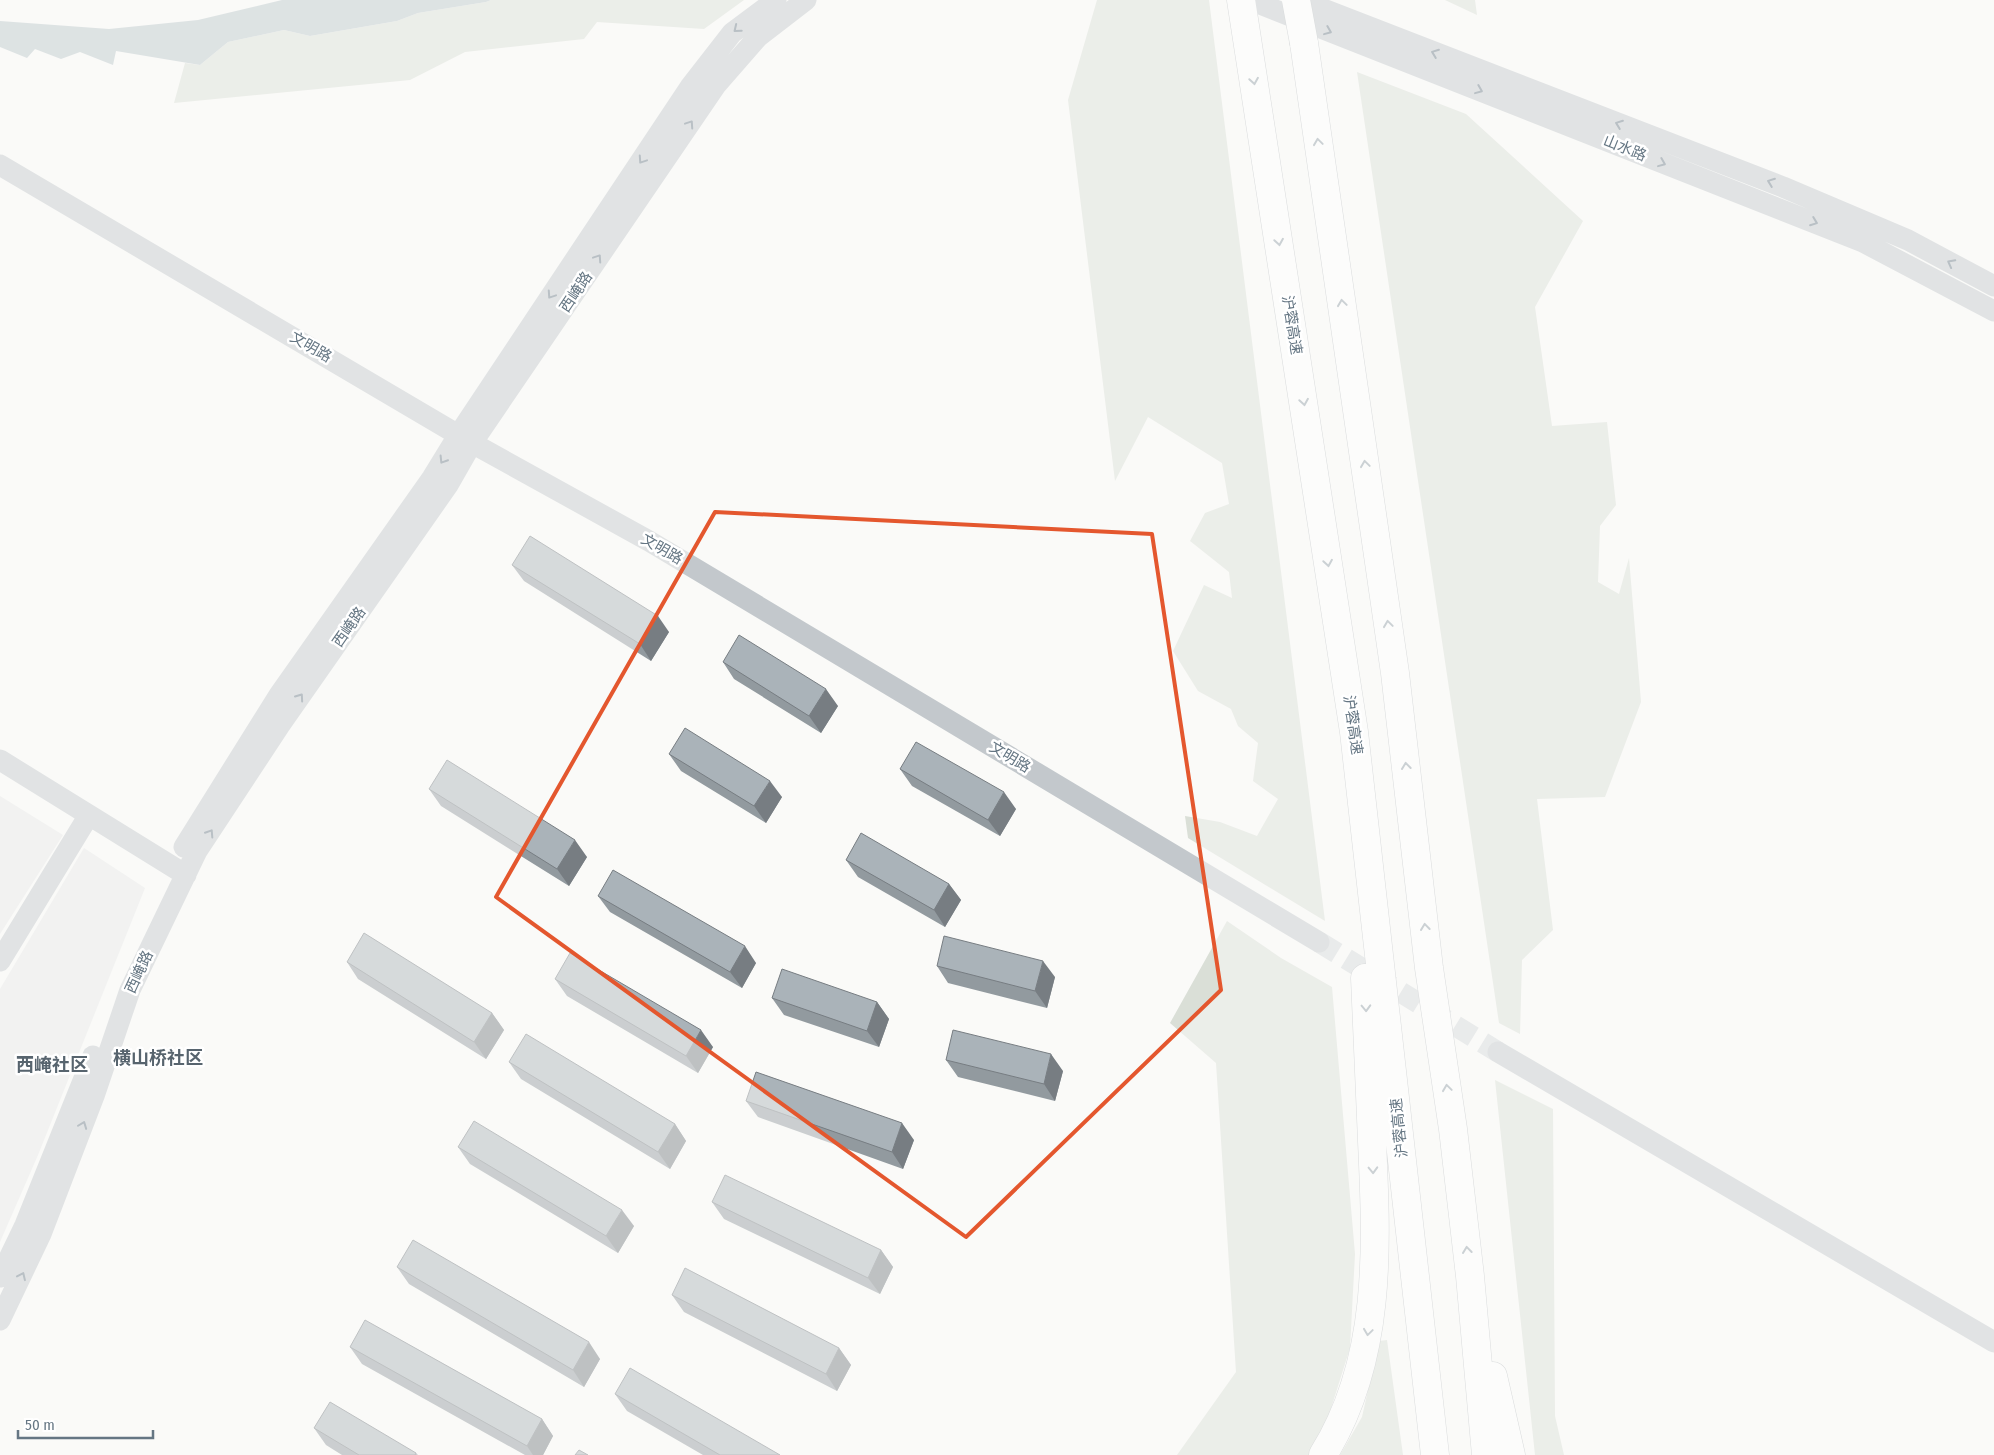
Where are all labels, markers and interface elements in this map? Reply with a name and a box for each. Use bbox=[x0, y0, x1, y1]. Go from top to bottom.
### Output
one-way arrow bbox=[734, 24, 743, 33]
one-way arrow bbox=[1323, 25, 1331, 35]
one-way arrow bbox=[1431, 48, 1440, 59]
one-way arrow bbox=[1248, 78, 1259, 86]
one-way arrow bbox=[1474, 84, 1483, 95]
one-way arrow bbox=[684, 120, 693, 130]
one-way arrow bbox=[1616, 120, 1624, 130]
street label: 山水路 bbox=[1601, 131, 1649, 165]
one-way arrow bbox=[1314, 138, 1324, 146]
one-way arrow bbox=[638, 155, 648, 164]
one-way arrow bbox=[1658, 157, 1666, 167]
one-way arrow bbox=[1767, 178, 1776, 188]
one-way arrow bbox=[1809, 217, 1817, 227]
one-way arrow bbox=[1273, 237, 1283, 246]
one-way arrow bbox=[592, 255, 602, 264]
one-way arrow bbox=[1947, 259, 1956, 269]
street label: 西崦路 bbox=[556, 268, 596, 316]
one-way arrow bbox=[548, 290, 558, 299]
street label: 沪蓉高速 bbox=[1278, 294, 1306, 356]
one-way arrow bbox=[1337, 298, 1348, 306]
street label: 文明路 bbox=[287, 328, 335, 366]
one-way arrow bbox=[1298, 398, 1308, 407]
one-way arrow bbox=[439, 455, 449, 464]
one-way arrow bbox=[1360, 459, 1371, 467]
street label: 文明路 bbox=[638, 530, 686, 568]
one-way arrow bbox=[1323, 559, 1333, 567]
street label: 西崦路 bbox=[329, 603, 369, 651]
one-way arrow bbox=[1384, 620, 1394, 629]
one-way arrow bbox=[294, 694, 303, 703]
street label: 沪蓉高速 bbox=[1340, 694, 1366, 756]
street label: 文明路 bbox=[986, 738, 1034, 776]
one-way arrow bbox=[1401, 762, 1412, 770]
one-way arrow bbox=[203, 829, 213, 838]
one-way arrow bbox=[1420, 923, 1431, 931]
street label: 西崦路 bbox=[121, 948, 157, 996]
one-way arrow bbox=[1361, 1004, 1372, 1012]
district label: 横山桥社区 bbox=[113, 1047, 203, 1069]
district label: 西崦社区 bbox=[16, 1054, 88, 1076]
one-way arrow bbox=[1442, 1084, 1453, 1092]
street label: 沪蓉高速 bbox=[1387, 1097, 1411, 1159]
one-way arrow bbox=[77, 1122, 87, 1130]
one-way arrow bbox=[1368, 1167, 1379, 1175]
one-way arrow bbox=[1462, 1245, 1473, 1253]
one-way arrow bbox=[15, 1272, 26, 1281]
one-way arrow bbox=[1363, 1328, 1373, 1337]
scale bar bbox=[18, 1408, 152, 1440]
text: 50 m bbox=[25, 1416, 55, 1434]

